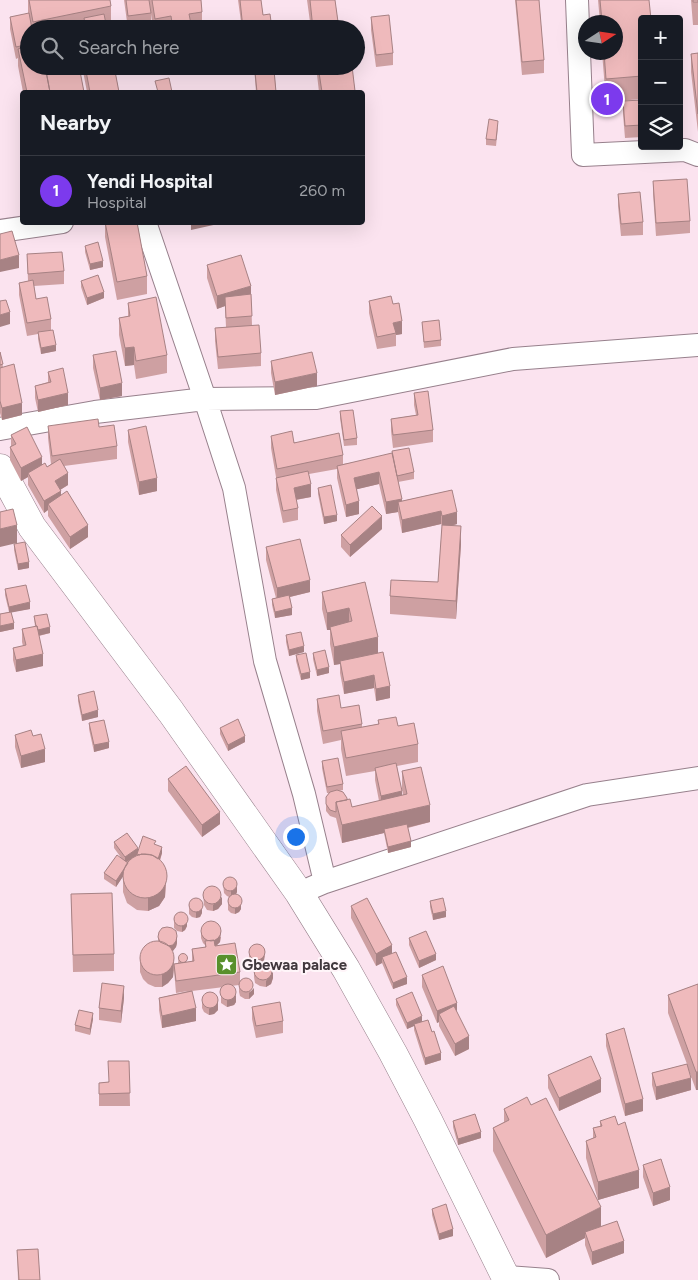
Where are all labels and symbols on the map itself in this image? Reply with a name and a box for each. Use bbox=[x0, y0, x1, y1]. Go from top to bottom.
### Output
north arrow bbox=[578, 15, 623, 60]
pin: 1 bbox=[591, 80, 623, 118]
your location bbox=[283, 824, 309, 850]
place icon: Gbewaa palace bbox=[214, 953, 238, 977]
place label: Gbewaa palace bbox=[242, 956, 348, 974]

